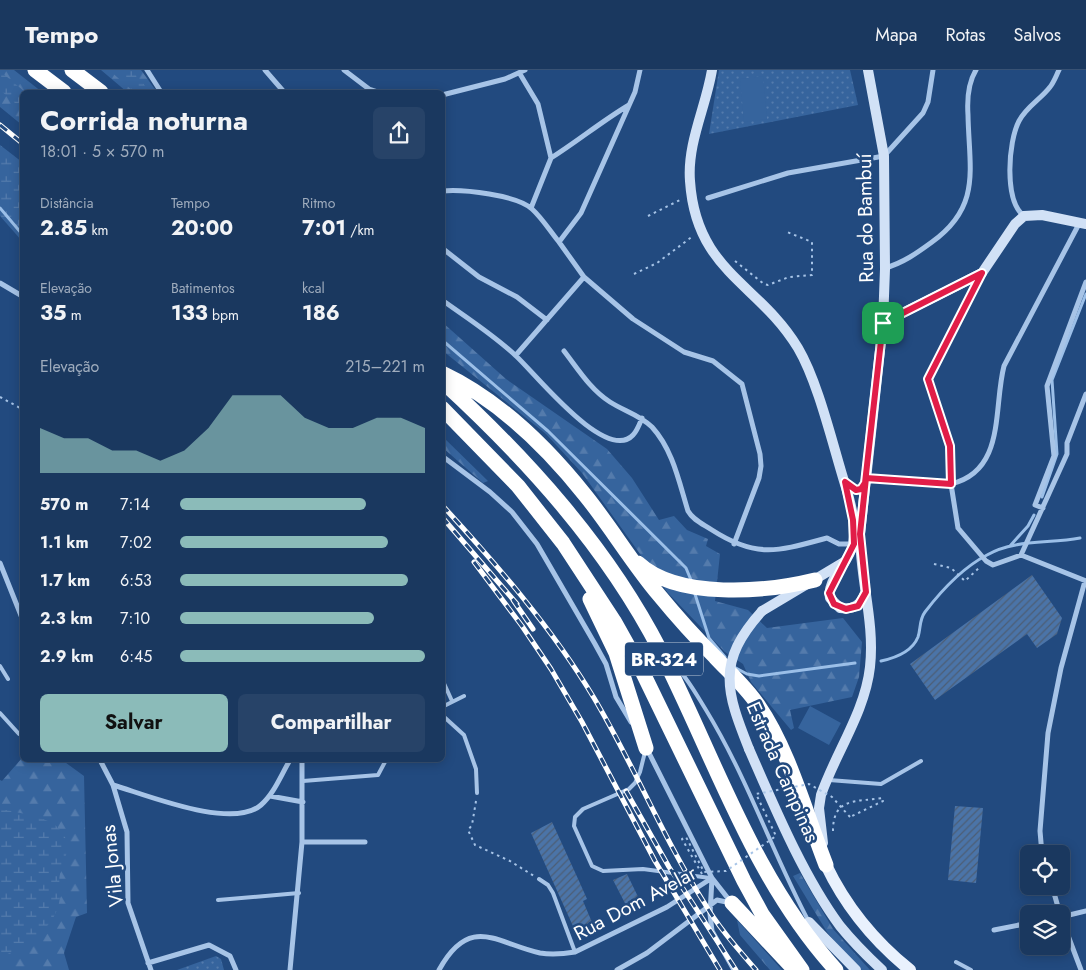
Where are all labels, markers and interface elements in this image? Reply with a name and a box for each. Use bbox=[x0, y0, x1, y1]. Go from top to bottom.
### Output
text: Tempo bbox=[25, 17, 98, 52]
text: Mapa bbox=[875, 22, 917, 48]
text: Rotas bbox=[945, 22, 986, 48]
text: Salvos bbox=[1014, 22, 1061, 48]
text: Corrida noturna bbox=[40, 100, 248, 141]
button: share bbox=[373, 107, 425, 159]
text: 18:01 · 5 × 570 m bbox=[40, 140, 164, 163]
street label: Rua do Bambuí bbox=[850, 152, 881, 283]
text: Distância bbox=[40, 193, 93, 213]
text: Tempo bbox=[171, 193, 210, 213]
text: Ritmo bbox=[302, 193, 335, 213]
text: 2.85 bbox=[40, 213, 87, 243]
text: 20:00 bbox=[171, 213, 233, 243]
text: 7:01 bbox=[302, 213, 346, 243]
text: km bbox=[87, 220, 109, 240]
text: /km bbox=[346, 220, 375, 240]
text: Elevação bbox=[40, 278, 92, 298]
text: Batimentos bbox=[171, 278, 235, 298]
text: kcal bbox=[302, 278, 325, 298]
text: 35 bbox=[40, 298, 67, 328]
text: 133 bbox=[171, 298, 208, 328]
text: 186 bbox=[302, 298, 340, 328]
pin bbox=[862, 302, 904, 344]
text: m bbox=[67, 305, 82, 325]
text: bpm bbox=[208, 305, 239, 325]
icon: arrive bbox=[869, 309, 897, 337]
text: Elevação bbox=[40, 355, 99, 378]
text: 215–221 m bbox=[345, 355, 425, 378]
text: 570 m bbox=[40, 493, 88, 516]
text: 7:14 bbox=[120, 493, 150, 516]
text: 1.1 km bbox=[40, 531, 89, 554]
text: 7:02 bbox=[120, 531, 152, 554]
text: 1.7 km bbox=[40, 569, 90, 592]
text: 6:53 bbox=[120, 569, 152, 592]
text: 2.3 km bbox=[40, 607, 93, 630]
text: 7:10 bbox=[120, 607, 150, 630]
road number: BR-324 bbox=[625, 642, 703, 676]
text: 2.9 km bbox=[40, 645, 94, 668]
text: 6:45 bbox=[120, 645, 152, 668]
button: Salvar bbox=[40, 694, 228, 752]
button: Compartilhar bbox=[238, 694, 425, 752]
street label: Estrada Campinas bbox=[739, 697, 827, 847]
street label: Vila Jonas bbox=[94, 823, 131, 909]
map controls bbox=[1020, 845, 1070, 955]
button: locate bbox=[1020, 845, 1070, 895]
street label: Rua Dom Avelar bbox=[569, 859, 702, 948]
button: layers bbox=[1020, 905, 1070, 955]

